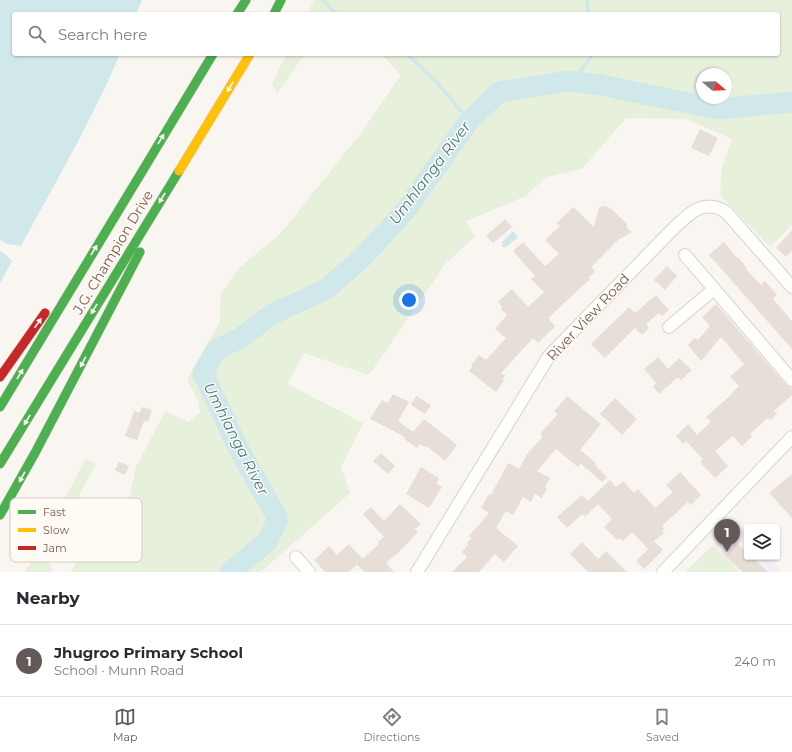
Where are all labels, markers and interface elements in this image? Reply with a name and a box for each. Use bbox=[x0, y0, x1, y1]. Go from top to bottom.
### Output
search box bbox=[12, 12, 780, 56]
icon: search bbox=[26, 23, 48, 45]
text: Search here bbox=[58, 25, 147, 44]
north arrow bbox=[696, 68, 732, 104]
one-way arrow bbox=[226, 81, 233, 93]
water label: Umhlanga River bbox=[385, 117, 475, 228]
one-way arrow bbox=[158, 133, 165, 145]
street label: J.G. Champion Drive bbox=[68, 187, 157, 318]
one-way arrow bbox=[159, 192, 166, 204]
one-way arrow bbox=[90, 244, 97, 256]
street label: River View Road bbox=[543, 269, 633, 365]
your location bbox=[399, 290, 419, 310]
one-way arrow bbox=[91, 303, 98, 315]
one-way arrow bbox=[34, 317, 42, 328]
one-way arrow bbox=[80, 356, 87, 368]
one-way arrow bbox=[16, 369, 24, 379]
water label: Umhlanga River bbox=[200, 379, 274, 499]
one-way arrow bbox=[23, 414, 30, 426]
one-way arrow bbox=[18, 471, 25, 483]
legend bbox=[10, 498, 142, 562]
text: Fast bbox=[43, 505, 67, 519]
pin: 1 bbox=[714, 519, 740, 552]
text: Slow bbox=[43, 523, 69, 537]
map controls bbox=[744, 524, 780, 560]
button: layers bbox=[744, 524, 780, 560]
text: Jam bbox=[42, 541, 67, 555]
text: Nearby bbox=[16, 588, 80, 608]
text: Jhugroo Primary School bbox=[54, 643, 243, 662]
text: 1 bbox=[26, 653, 32, 669]
text: 240 m bbox=[735, 653, 776, 669]
text: School · Munn Road bbox=[54, 662, 184, 678]
tab: Map bbox=[113, 706, 137, 744]
tab: Directions bbox=[364, 706, 420, 744]
tab: Saved bbox=[646, 706, 679, 744]

